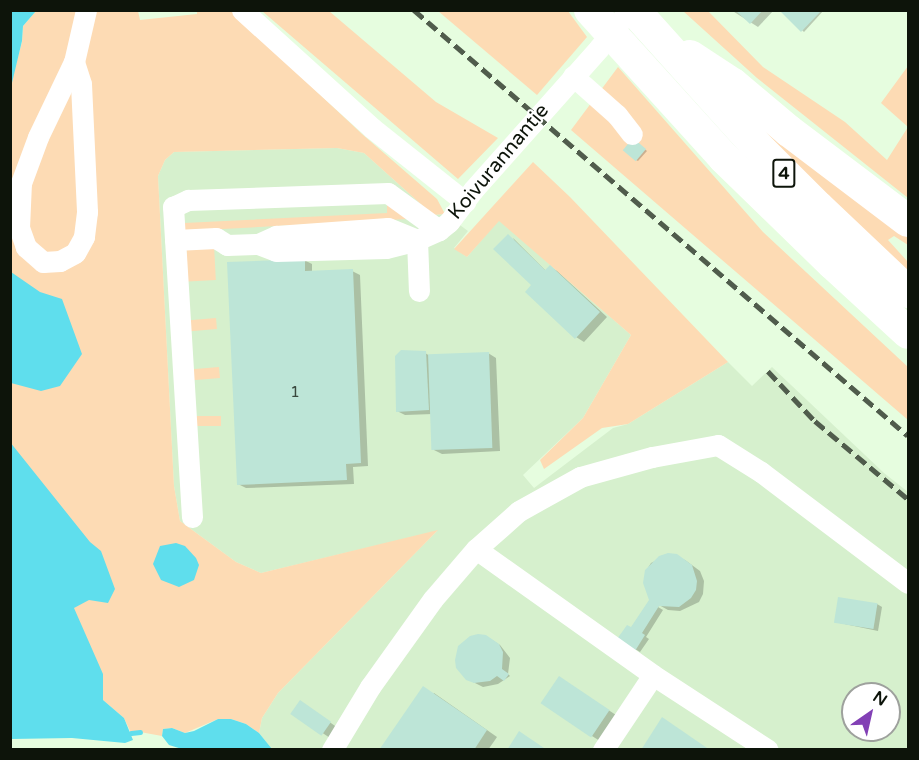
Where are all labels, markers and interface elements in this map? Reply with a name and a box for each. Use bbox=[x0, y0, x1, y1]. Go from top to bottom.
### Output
street label: Koivurannantie bbox=[444, 99, 554, 225]
road number: 4 bbox=[772, 158, 796, 188]
house number: 1 bbox=[290, 382, 300, 402]
north arrow bbox=[841, 682, 901, 742]
text: N bbox=[869, 687, 891, 711]

